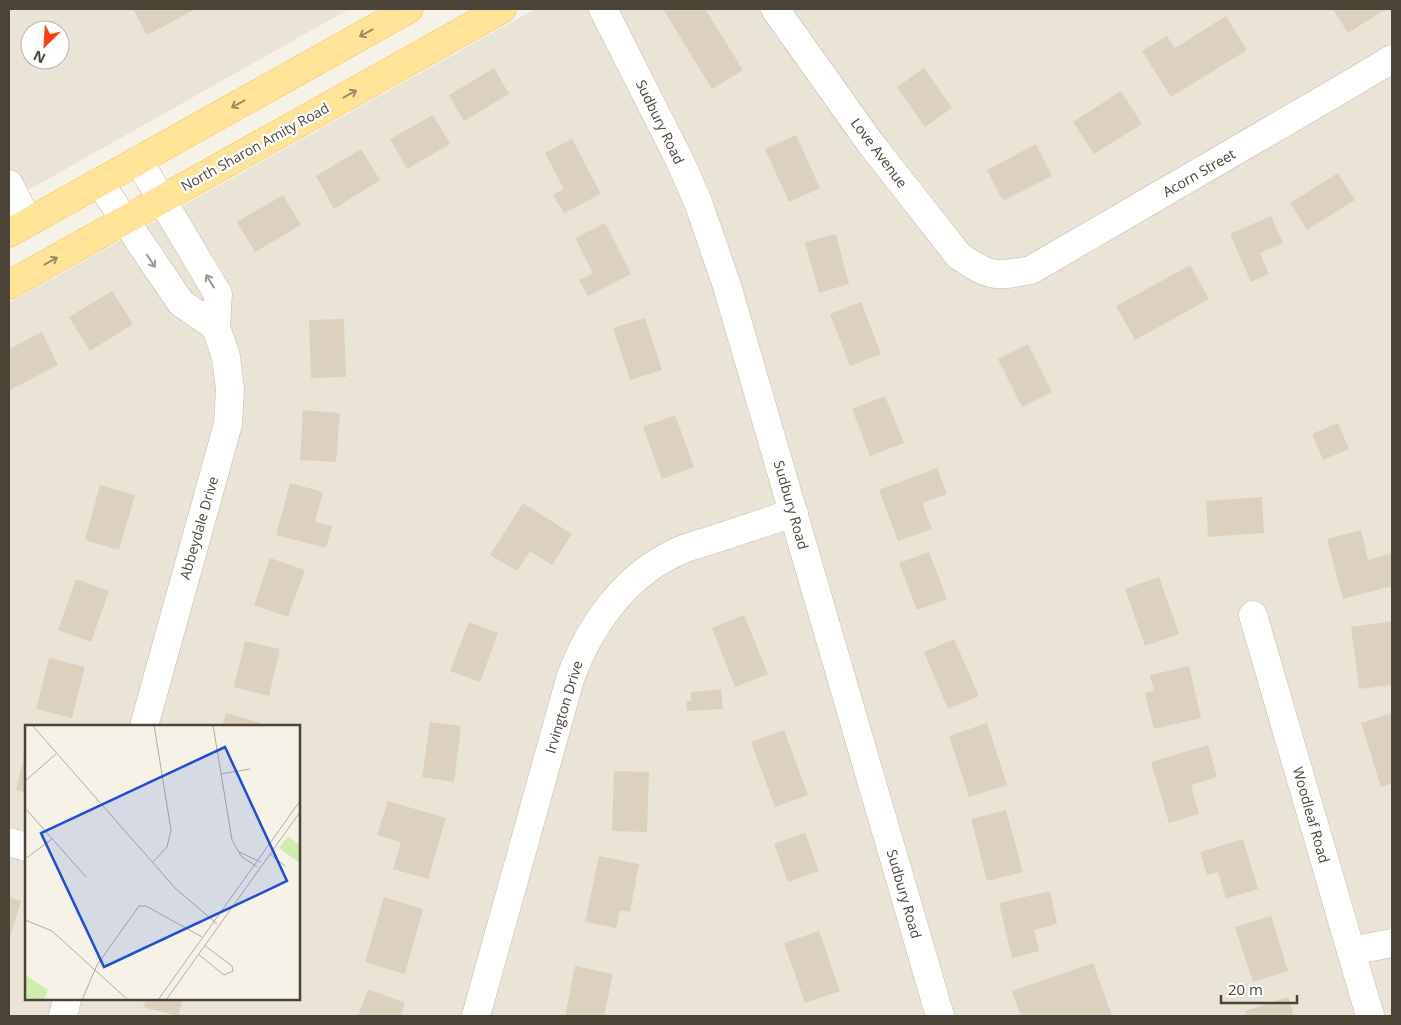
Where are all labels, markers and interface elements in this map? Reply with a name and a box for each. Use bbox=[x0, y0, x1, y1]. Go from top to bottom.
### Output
north arrow bbox=[20, 20, 70, 70]
one-way arrow bbox=[360, 28, 374, 38]
text: N bbox=[30, 46, 48, 68]
street label: Sudbury Road bbox=[632, 76, 689, 167]
one-way arrow bbox=[342, 89, 357, 98]
street label: North Sharon Amity Road bbox=[177, 98, 332, 195]
one-way arrow bbox=[231, 100, 245, 110]
street label: Love Avenue bbox=[847, 114, 912, 192]
street label: Acorn Street bbox=[1159, 144, 1239, 201]
one-way arrow bbox=[146, 253, 156, 267]
one-way arrow bbox=[44, 256, 59, 266]
one-way arrow bbox=[205, 274, 215, 288]
street label: Sudbury Road bbox=[770, 458, 813, 552]
street label: Abbeydale Drive bbox=[175, 474, 222, 582]
street label: Irvington Drive bbox=[540, 658, 587, 756]
inset map bbox=[25, 725, 300, 1000]
street label: Woodleaf Road bbox=[1289, 765, 1334, 865]
street label: Sudbury Road bbox=[883, 847, 926, 941]
scale bar bbox=[1221, 972, 1297, 1004]
text: 20 m bbox=[1228, 979, 1263, 999]

